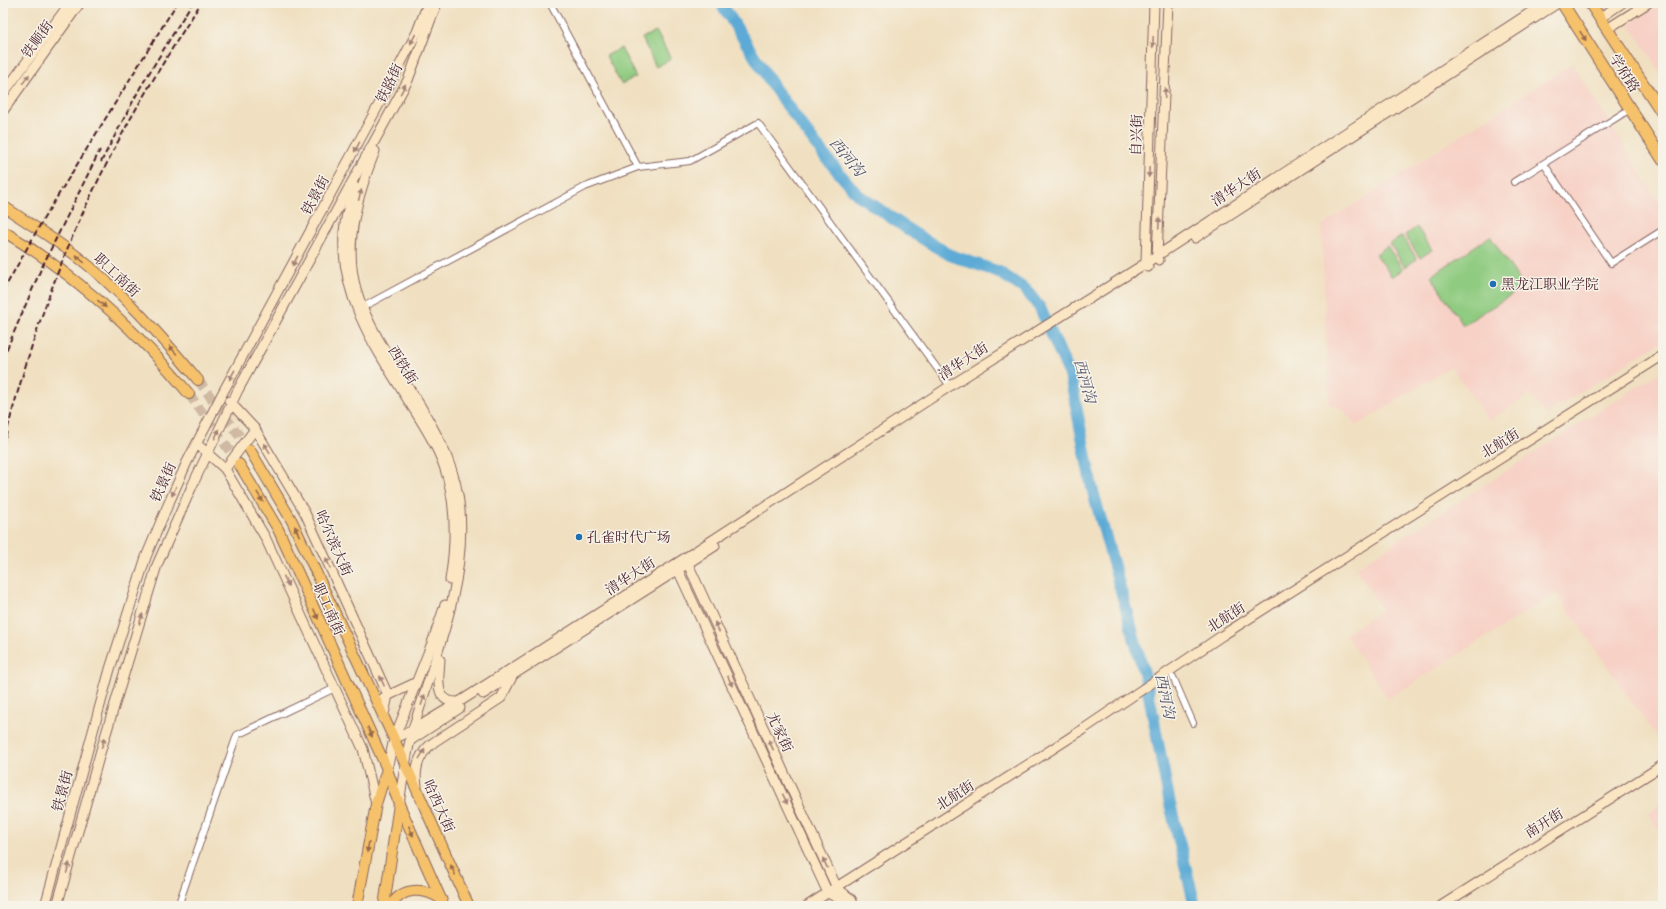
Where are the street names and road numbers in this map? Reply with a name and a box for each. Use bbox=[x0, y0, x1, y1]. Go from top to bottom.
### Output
street label: 铁顺街 bbox=[18, 17, 59, 63]
street label: 学府路 bbox=[1603, 51, 1643, 97]
street label: 铁路街 bbox=[373, 61, 409, 107]
street label: 自兴街 bbox=[1127, 114, 1149, 156]
street label: 清华大街 bbox=[1208, 165, 1266, 212]
street label: 铁景街 bbox=[298, 173, 335, 219]
street label: 职工南街 bbox=[88, 250, 143, 303]
street label: 清华大街 bbox=[935, 339, 993, 386]
street label: 西铁街 bbox=[382, 343, 421, 389]
street label: 北航街 bbox=[1478, 425, 1524, 464]
street label: 铁景街 bbox=[147, 460, 183, 506]
street label: 哈尔滨大街 bbox=[309, 508, 356, 580]
street label: 清华大街 bbox=[602, 554, 660, 601]
street label: 职工南街 bbox=[307, 580, 348, 639]
street label: 北航街 bbox=[1204, 599, 1250, 639]
street label: 尤家街 bbox=[760, 710, 796, 756]
street label: 铁景街 bbox=[49, 769, 79, 814]
street label: 哈西大街 bbox=[417, 777, 458, 836]
street label: 北航街 bbox=[933, 777, 979, 817]
street label: 南开街 bbox=[1522, 805, 1568, 844]

